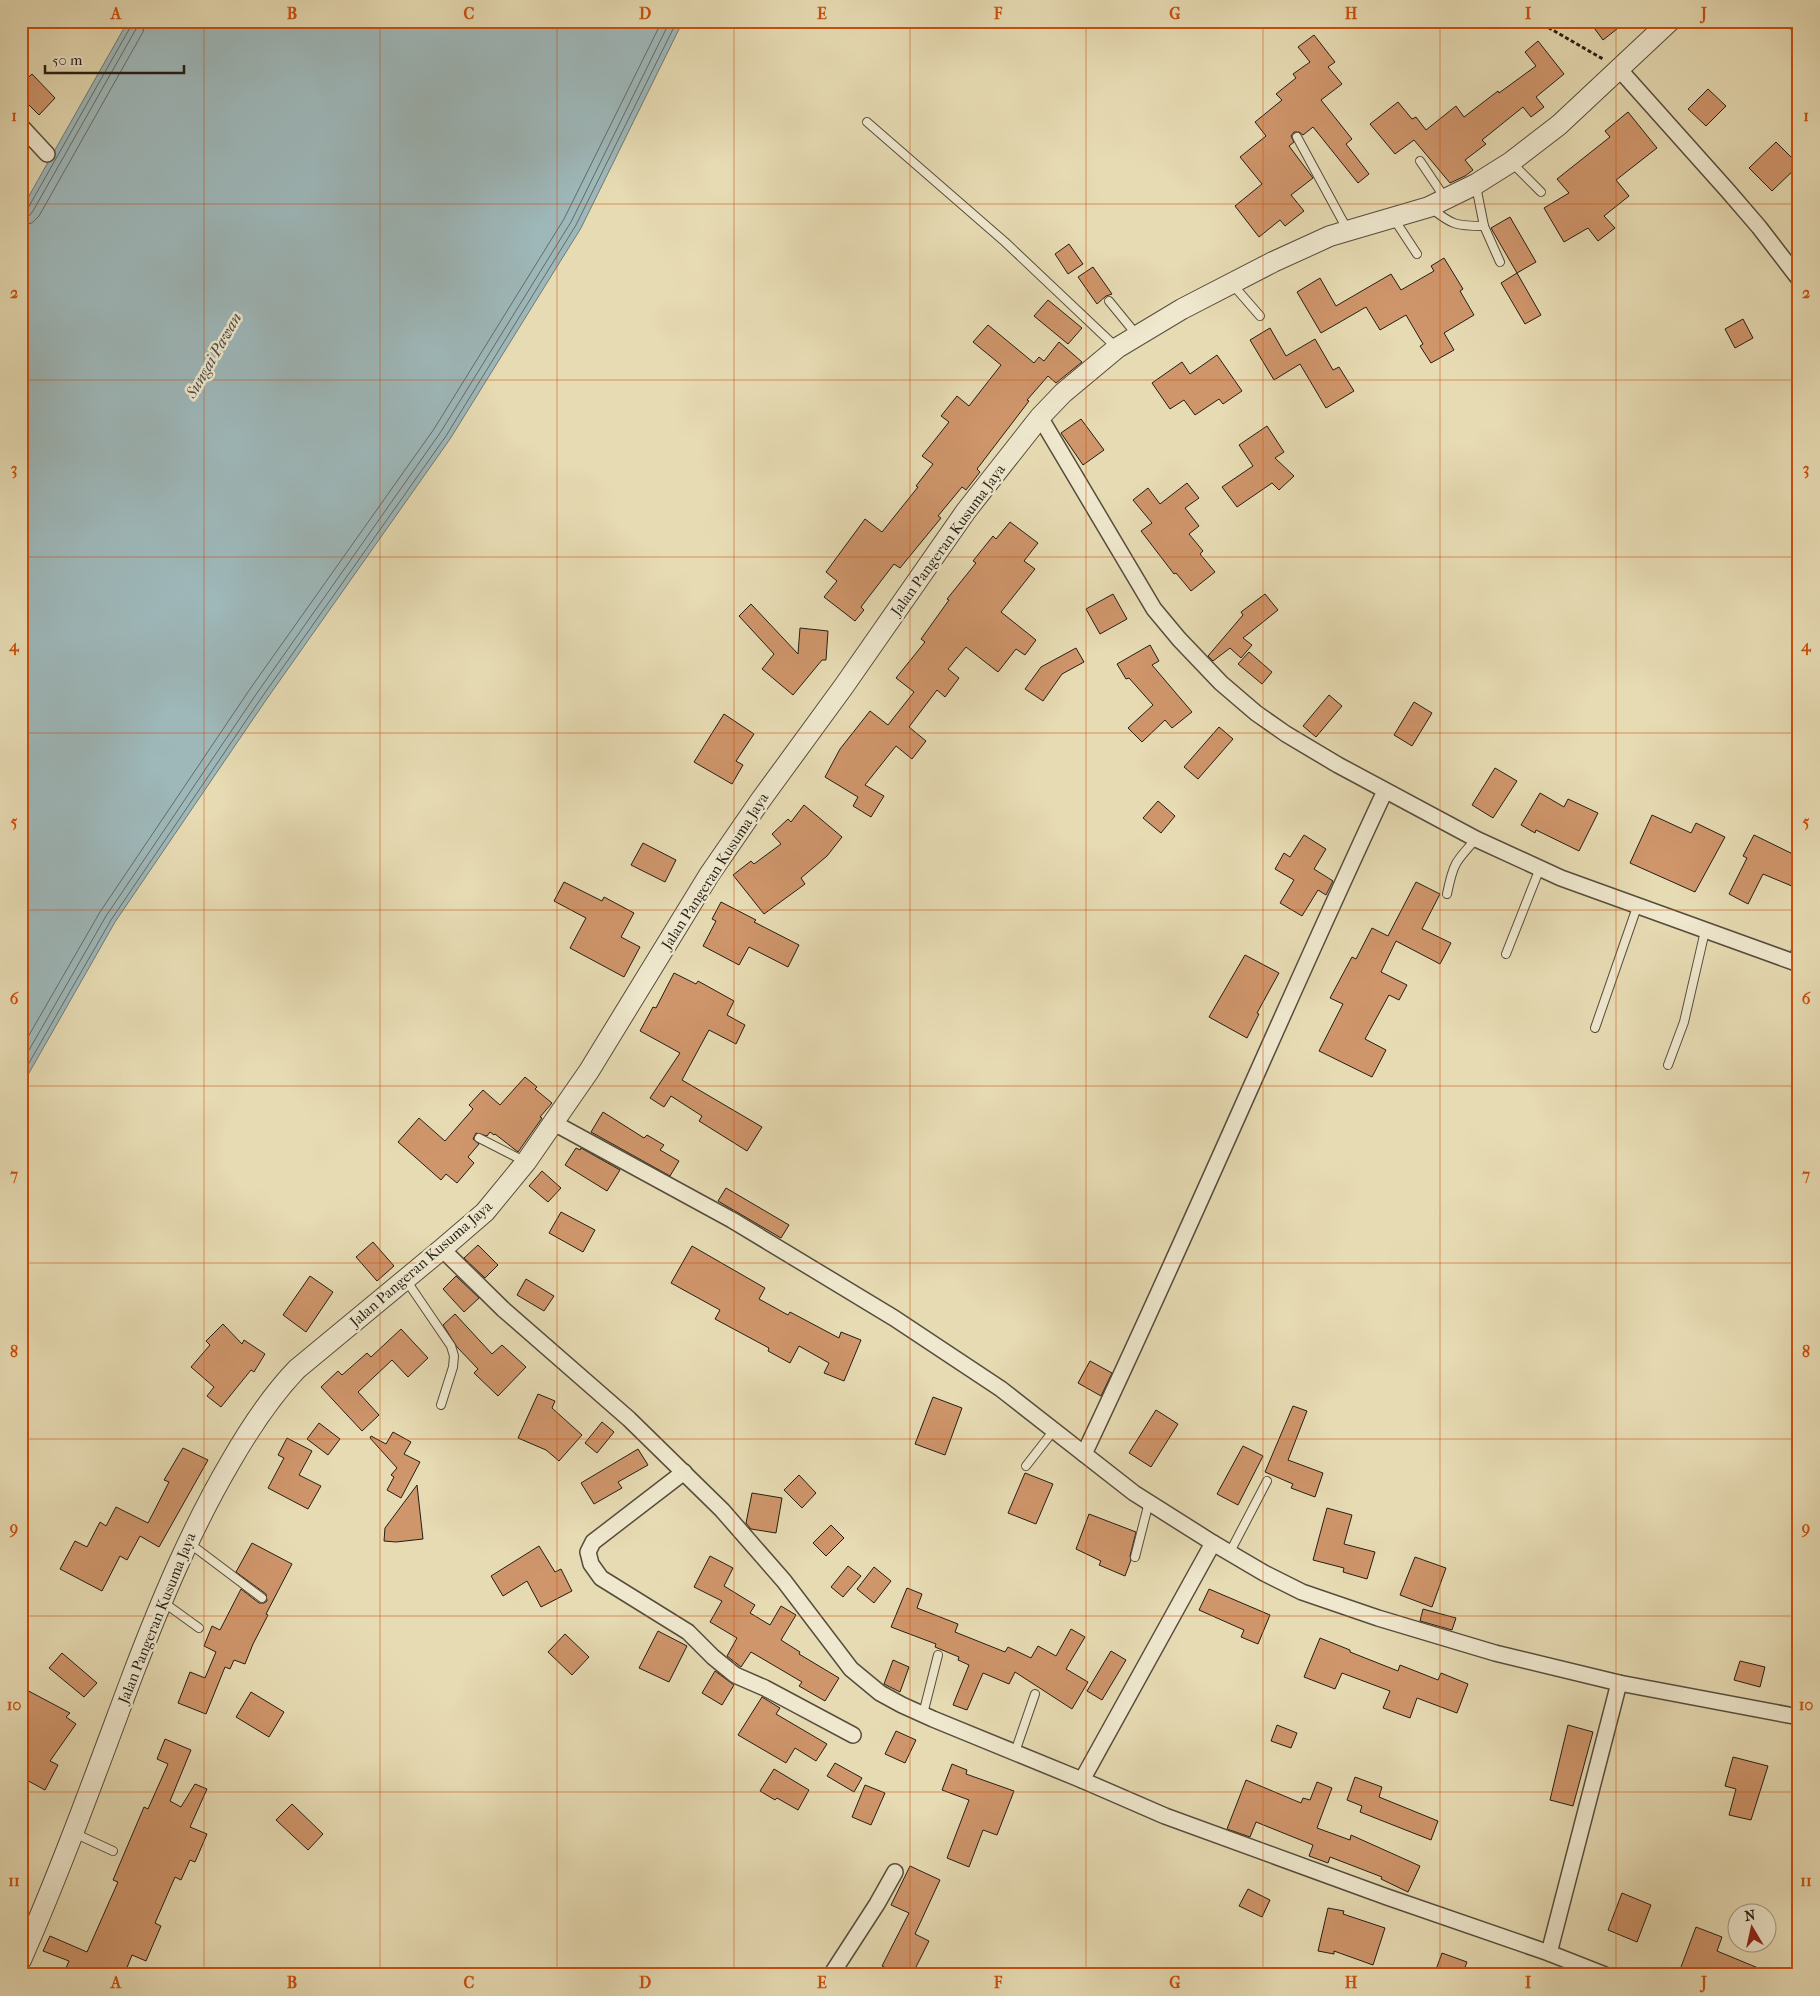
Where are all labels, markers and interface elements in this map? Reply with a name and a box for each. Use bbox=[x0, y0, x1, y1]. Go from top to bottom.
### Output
text: A bbox=[110, 4, 122, 23]
text: B bbox=[287, 4, 297, 23]
text: C bbox=[464, 4, 475, 23]
text: D bbox=[639, 4, 651, 23]
text: E bbox=[817, 4, 827, 23]
text: F bbox=[993, 4, 1003, 23]
text: G bbox=[1169, 4, 1181, 23]
text: H bbox=[1345, 4, 1358, 23]
text: I bbox=[1525, 4, 1532, 23]
text: J bbox=[1699, 4, 1707, 24]
scale bar bbox=[45, 42, 184, 74]
text: 50 m bbox=[52, 51, 83, 69]
text: 1 bbox=[11, 106, 17, 125]
text: 1 bbox=[1803, 106, 1809, 125]
text: 2 bbox=[10, 283, 18, 302]
text: 2 bbox=[1802, 283, 1810, 302]
water label: Sungai Pawan bbox=[181, 309, 246, 402]
text: 3 bbox=[11, 459, 17, 479]
text: 3 bbox=[1803, 459, 1809, 479]
street label: Jalan Pangeran Kusuma Jaya bbox=[886, 460, 1010, 620]
text: 4 bbox=[8, 636, 20, 656]
text: 4 bbox=[1800, 636, 1812, 656]
street label: Jalan Pangeran Kusuma Jaya bbox=[657, 788, 773, 953]
text: 5 bbox=[11, 812, 18, 831]
text: 5 bbox=[1803, 812, 1810, 831]
text: 6 bbox=[10, 989, 19, 1008]
text: 6 bbox=[1802, 989, 1811, 1008]
text: 7 bbox=[9, 1165, 18, 1184]
text: 7 bbox=[1801, 1165, 1810, 1184]
street label: Jalan Pangeran Kusuma Jaya bbox=[345, 1196, 497, 1331]
text: 8 bbox=[10, 1342, 18, 1361]
text: 8 bbox=[1802, 1342, 1810, 1361]
text: 9 bbox=[9, 1518, 18, 1538]
text: 9 bbox=[1801, 1518, 1810, 1538]
street label: Jalan Pangeran Kusuma Jaya bbox=[114, 1529, 200, 1707]
text: 10 bbox=[7, 1695, 21, 1714]
text: 10 bbox=[1799, 1695, 1813, 1714]
text: 11 bbox=[8, 1871, 20, 1890]
text: 11 bbox=[1800, 1871, 1812, 1890]
north arrow bbox=[1728, 1904, 1778, 1954]
text: N bbox=[1743, 1906, 1757, 1925]
text: A bbox=[110, 1973, 122, 1992]
text: B bbox=[287, 1973, 297, 1992]
text: C bbox=[464, 1973, 475, 1992]
text: D bbox=[639, 1973, 651, 1992]
text: E bbox=[817, 1973, 827, 1992]
text: F bbox=[993, 1973, 1003, 1992]
text: G bbox=[1169, 1973, 1181, 1992]
text: H bbox=[1345, 1973, 1358, 1992]
text: I bbox=[1525, 1973, 1532, 1992]
text: J bbox=[1699, 1973, 1707, 1993]

